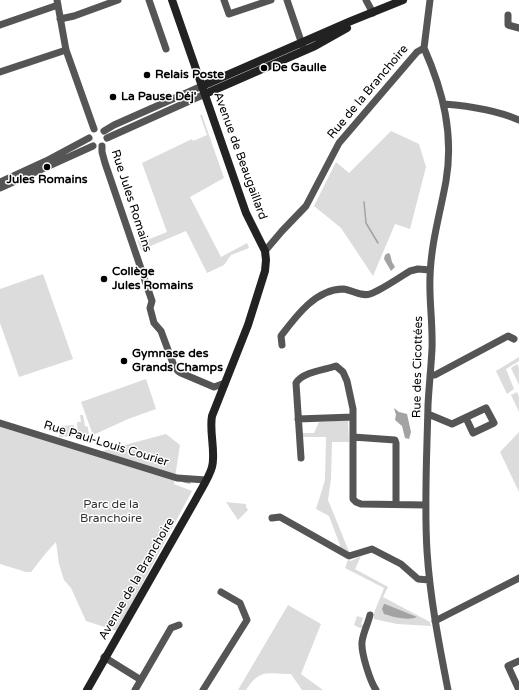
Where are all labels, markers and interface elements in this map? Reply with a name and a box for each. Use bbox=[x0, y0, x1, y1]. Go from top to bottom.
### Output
street label: Rue de la Branchoire bbox=[325, 42, 411, 142]
place label: De Gaulle bbox=[272, 61, 327, 75]
marker: De Gaulle bbox=[259, 63, 269, 73]
place label: Relais Poste bbox=[155, 68, 224, 82]
marker: Relais Poste bbox=[142, 70, 152, 80]
place label: La Pause Déj' bbox=[121, 90, 196, 104]
street label: Avenue de Beaugaillard bbox=[210, 90, 270, 222]
marker: La Pause Déj' bbox=[108, 92, 118, 102]
street label: Rue Jules Romains bbox=[108, 148, 154, 254]
marker: Jules Romains bbox=[42, 162, 52, 172]
place label: Jules Romains bbox=[6, 173, 88, 187]
place label: Collège Jules Romains bbox=[112, 265, 193, 293]
marker: Collège Jules Romains bbox=[99, 274, 109, 284]
street label: Rue des Cicottées bbox=[410, 316, 426, 418]
place label: Gymnase des Grands Champs bbox=[132, 347, 223, 375]
marker: Gymnase des Grands Champs bbox=[119, 356, 129, 366]
street label: Rue Paul-Louis Courier bbox=[42, 418, 170, 470]
park label: Parc de la Branchoire bbox=[80, 498, 142, 526]
street label: Avenue de la Branchoire bbox=[96, 515, 178, 643]

